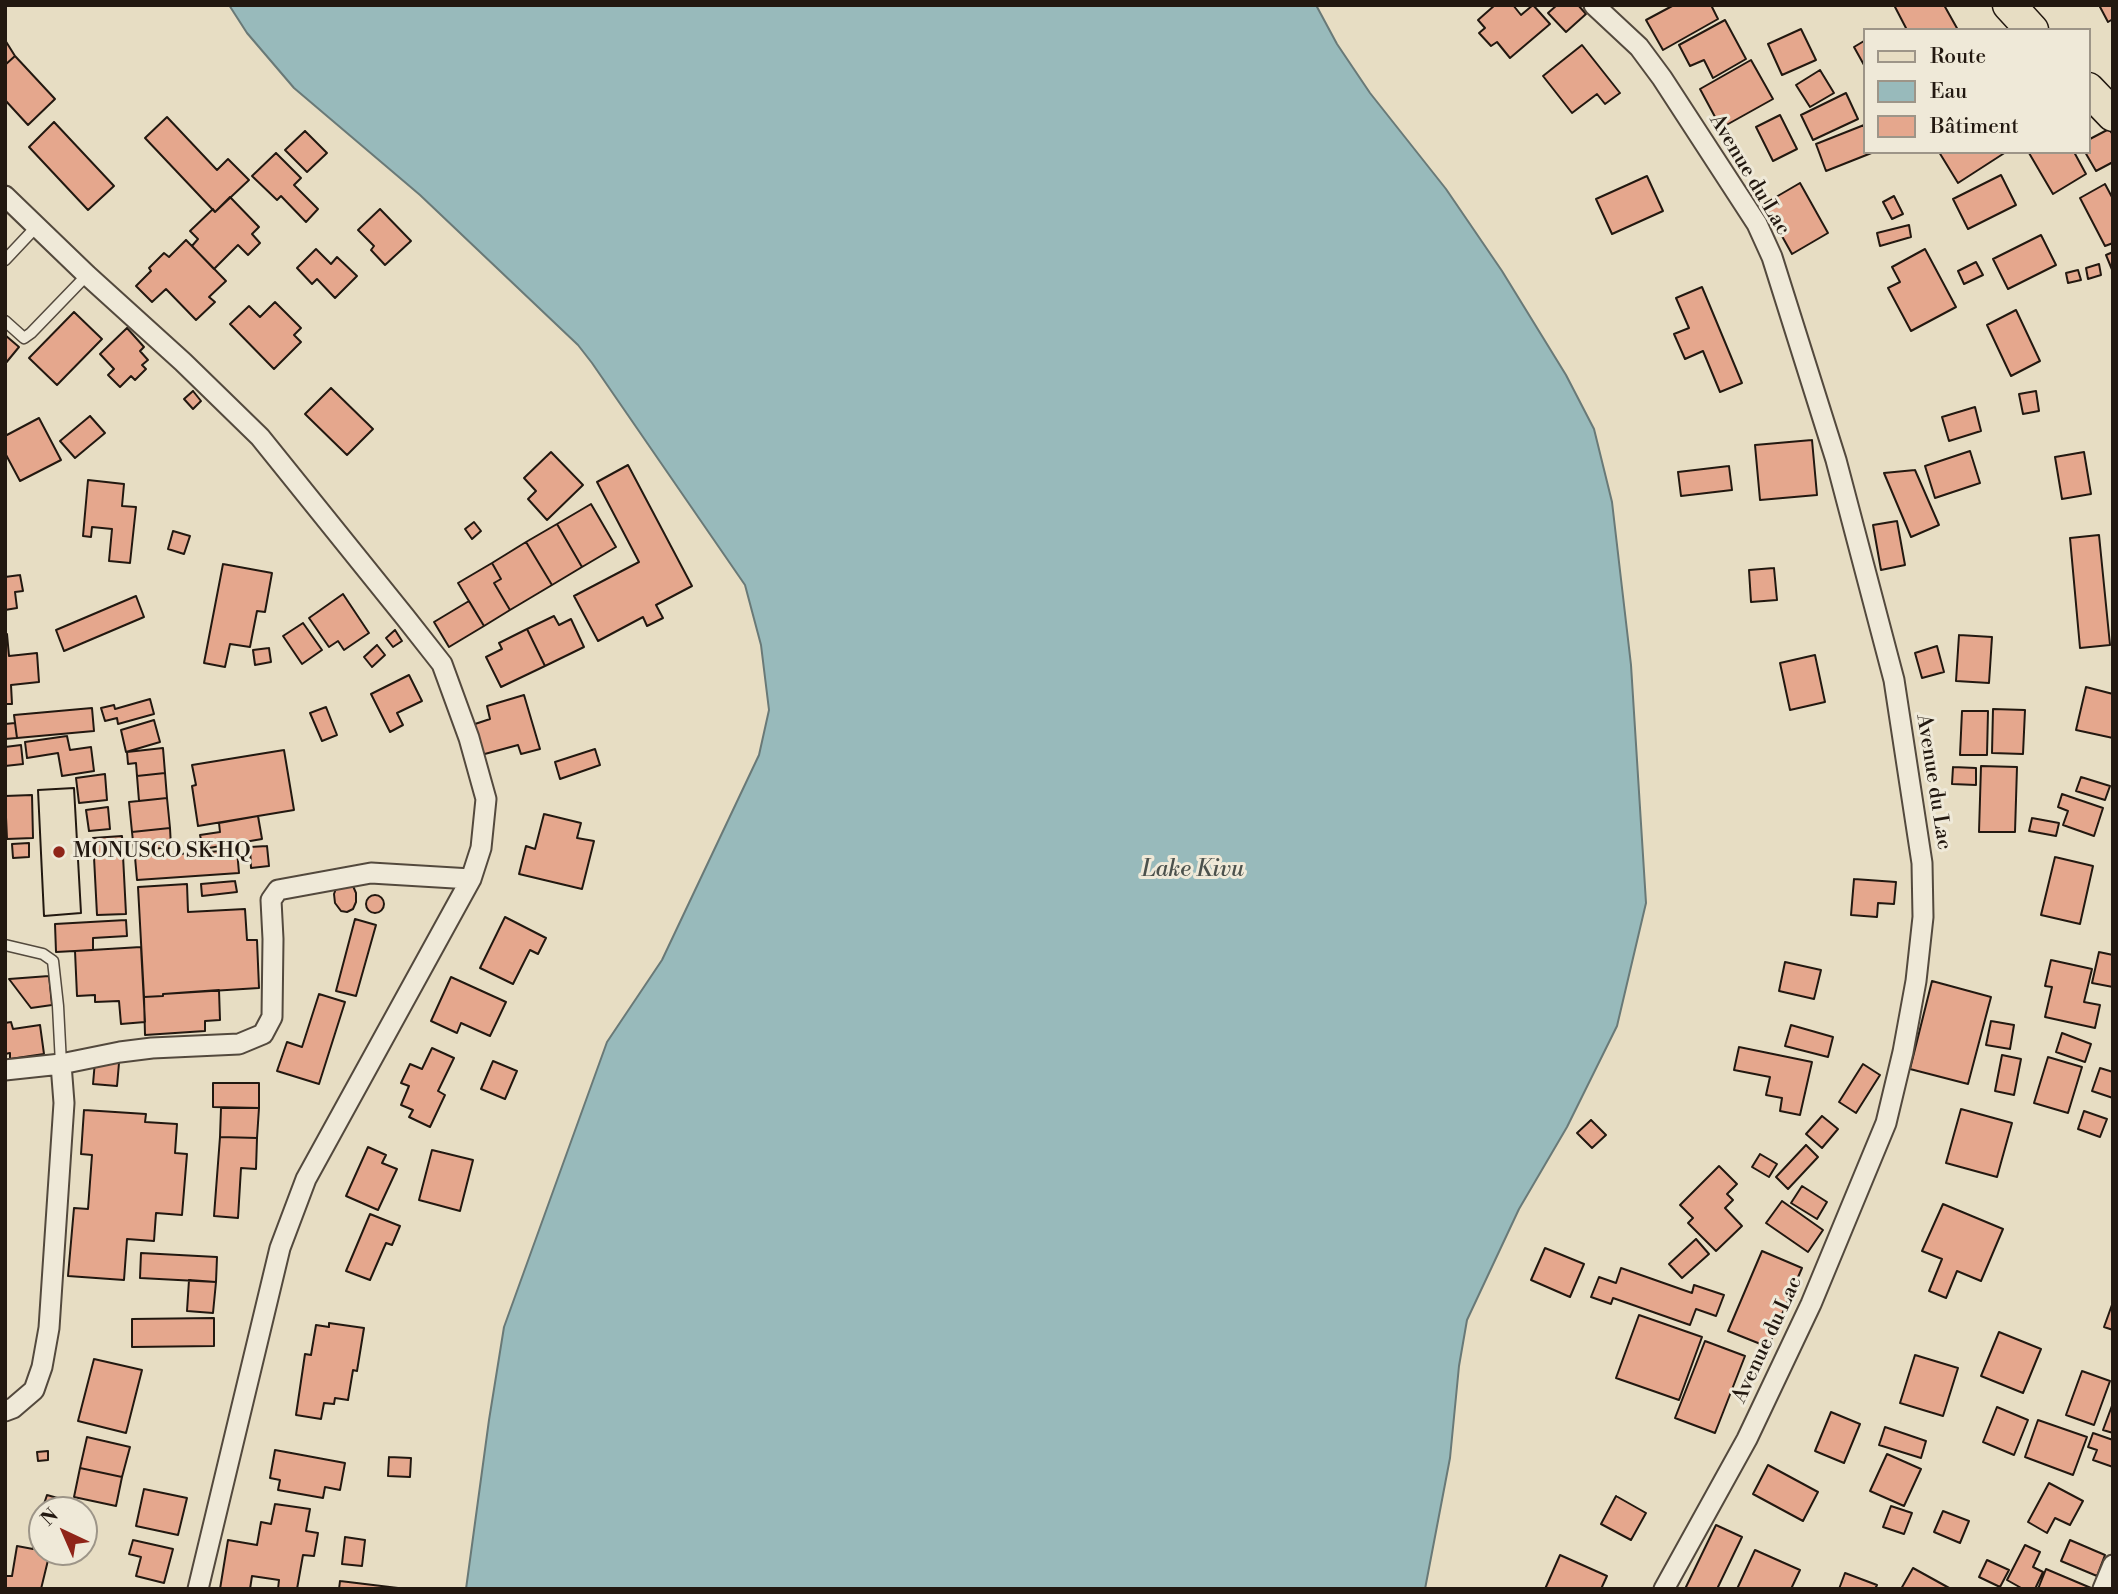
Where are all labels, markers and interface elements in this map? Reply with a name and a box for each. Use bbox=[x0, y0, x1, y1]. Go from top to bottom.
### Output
legend bbox=[1862, 28, 2090, 154]
text: Route bbox=[1930, 44, 1986, 70]
text: Eau bbox=[1930, 79, 1967, 105]
street label: Avenue du Lac bbox=[1703, 110, 1795, 240]
text: Bâtiment bbox=[1930, 114, 2019, 140]
street label: Avenue du Lac bbox=[1910, 712, 1956, 852]
place label: MONUSCO SK HQ bbox=[73, 839, 251, 865]
marker: MONUSCO SK HQ bbox=[51, 844, 67, 860]
water label: Lake Kivu bbox=[1142, 856, 1244, 884]
street label: Avenue du Lac bbox=[1728, 1273, 1808, 1407]
north arrow bbox=[28, 1496, 98, 1566]
text: N bbox=[36, 1503, 64, 1531]

